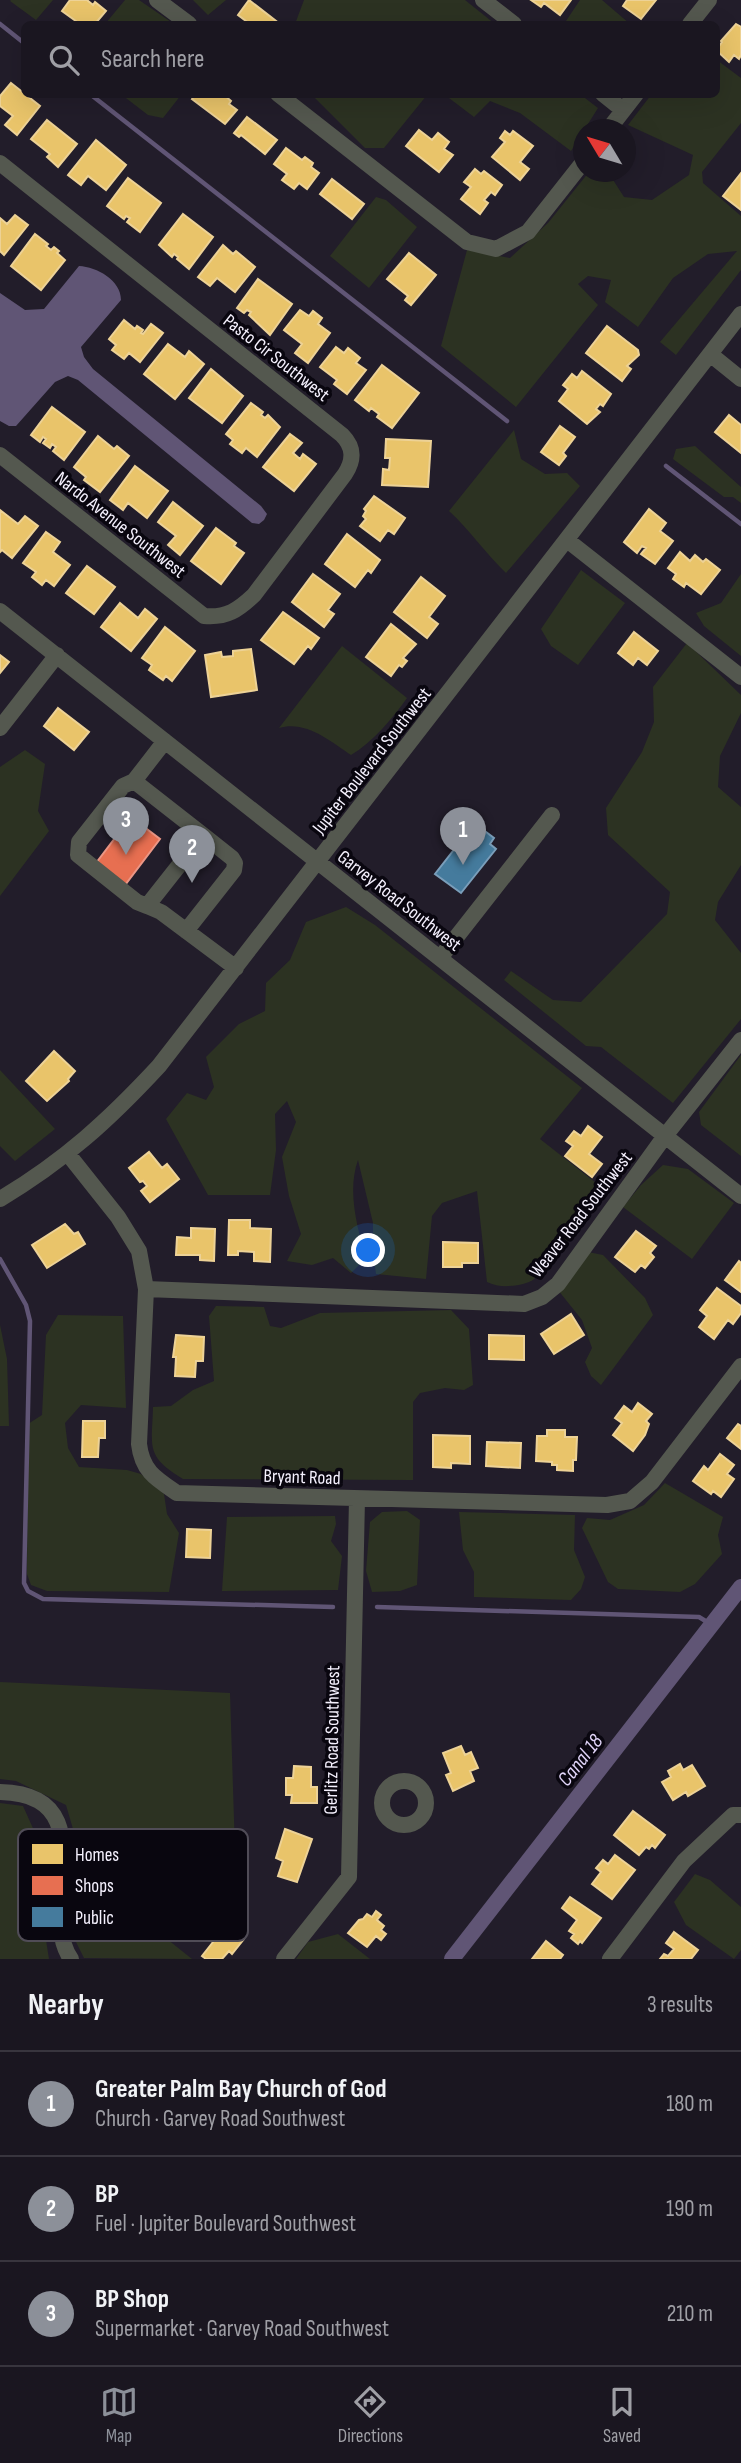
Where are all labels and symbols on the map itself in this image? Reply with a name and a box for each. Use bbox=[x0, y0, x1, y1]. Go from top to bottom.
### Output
north arrow bbox=[573, 119, 636, 182]
street label: Pasto Cir Southwest bbox=[218, 310, 334, 407]
street label: Nardo Avenue Southwest bbox=[50, 467, 190, 583]
street label: Jupiter Boulevard Southwest bbox=[307, 683, 437, 840]
pin: 3 bbox=[103, 797, 149, 855]
pin: 1 bbox=[440, 807, 486, 865]
pin: 2 bbox=[169, 825, 215, 883]
street label: Garvey Road Southwest bbox=[333, 846, 466, 957]
street label: Weaver Road Southwest bbox=[525, 1147, 638, 1283]
your location bbox=[351, 1233, 385, 1267]
street label: Bryant Road bbox=[263, 1465, 341, 1490]
street label: Gerlitz Road Southwest bbox=[320, 1665, 345, 1815]
water label: Canal 18 bbox=[552, 1729, 608, 1791]
legend bbox=[18, 1829, 248, 1941]
text: Homes bbox=[75, 1844, 119, 1867]
text: Shops bbox=[75, 1875, 114, 1898]
text: Public bbox=[75, 1907, 114, 1930]

